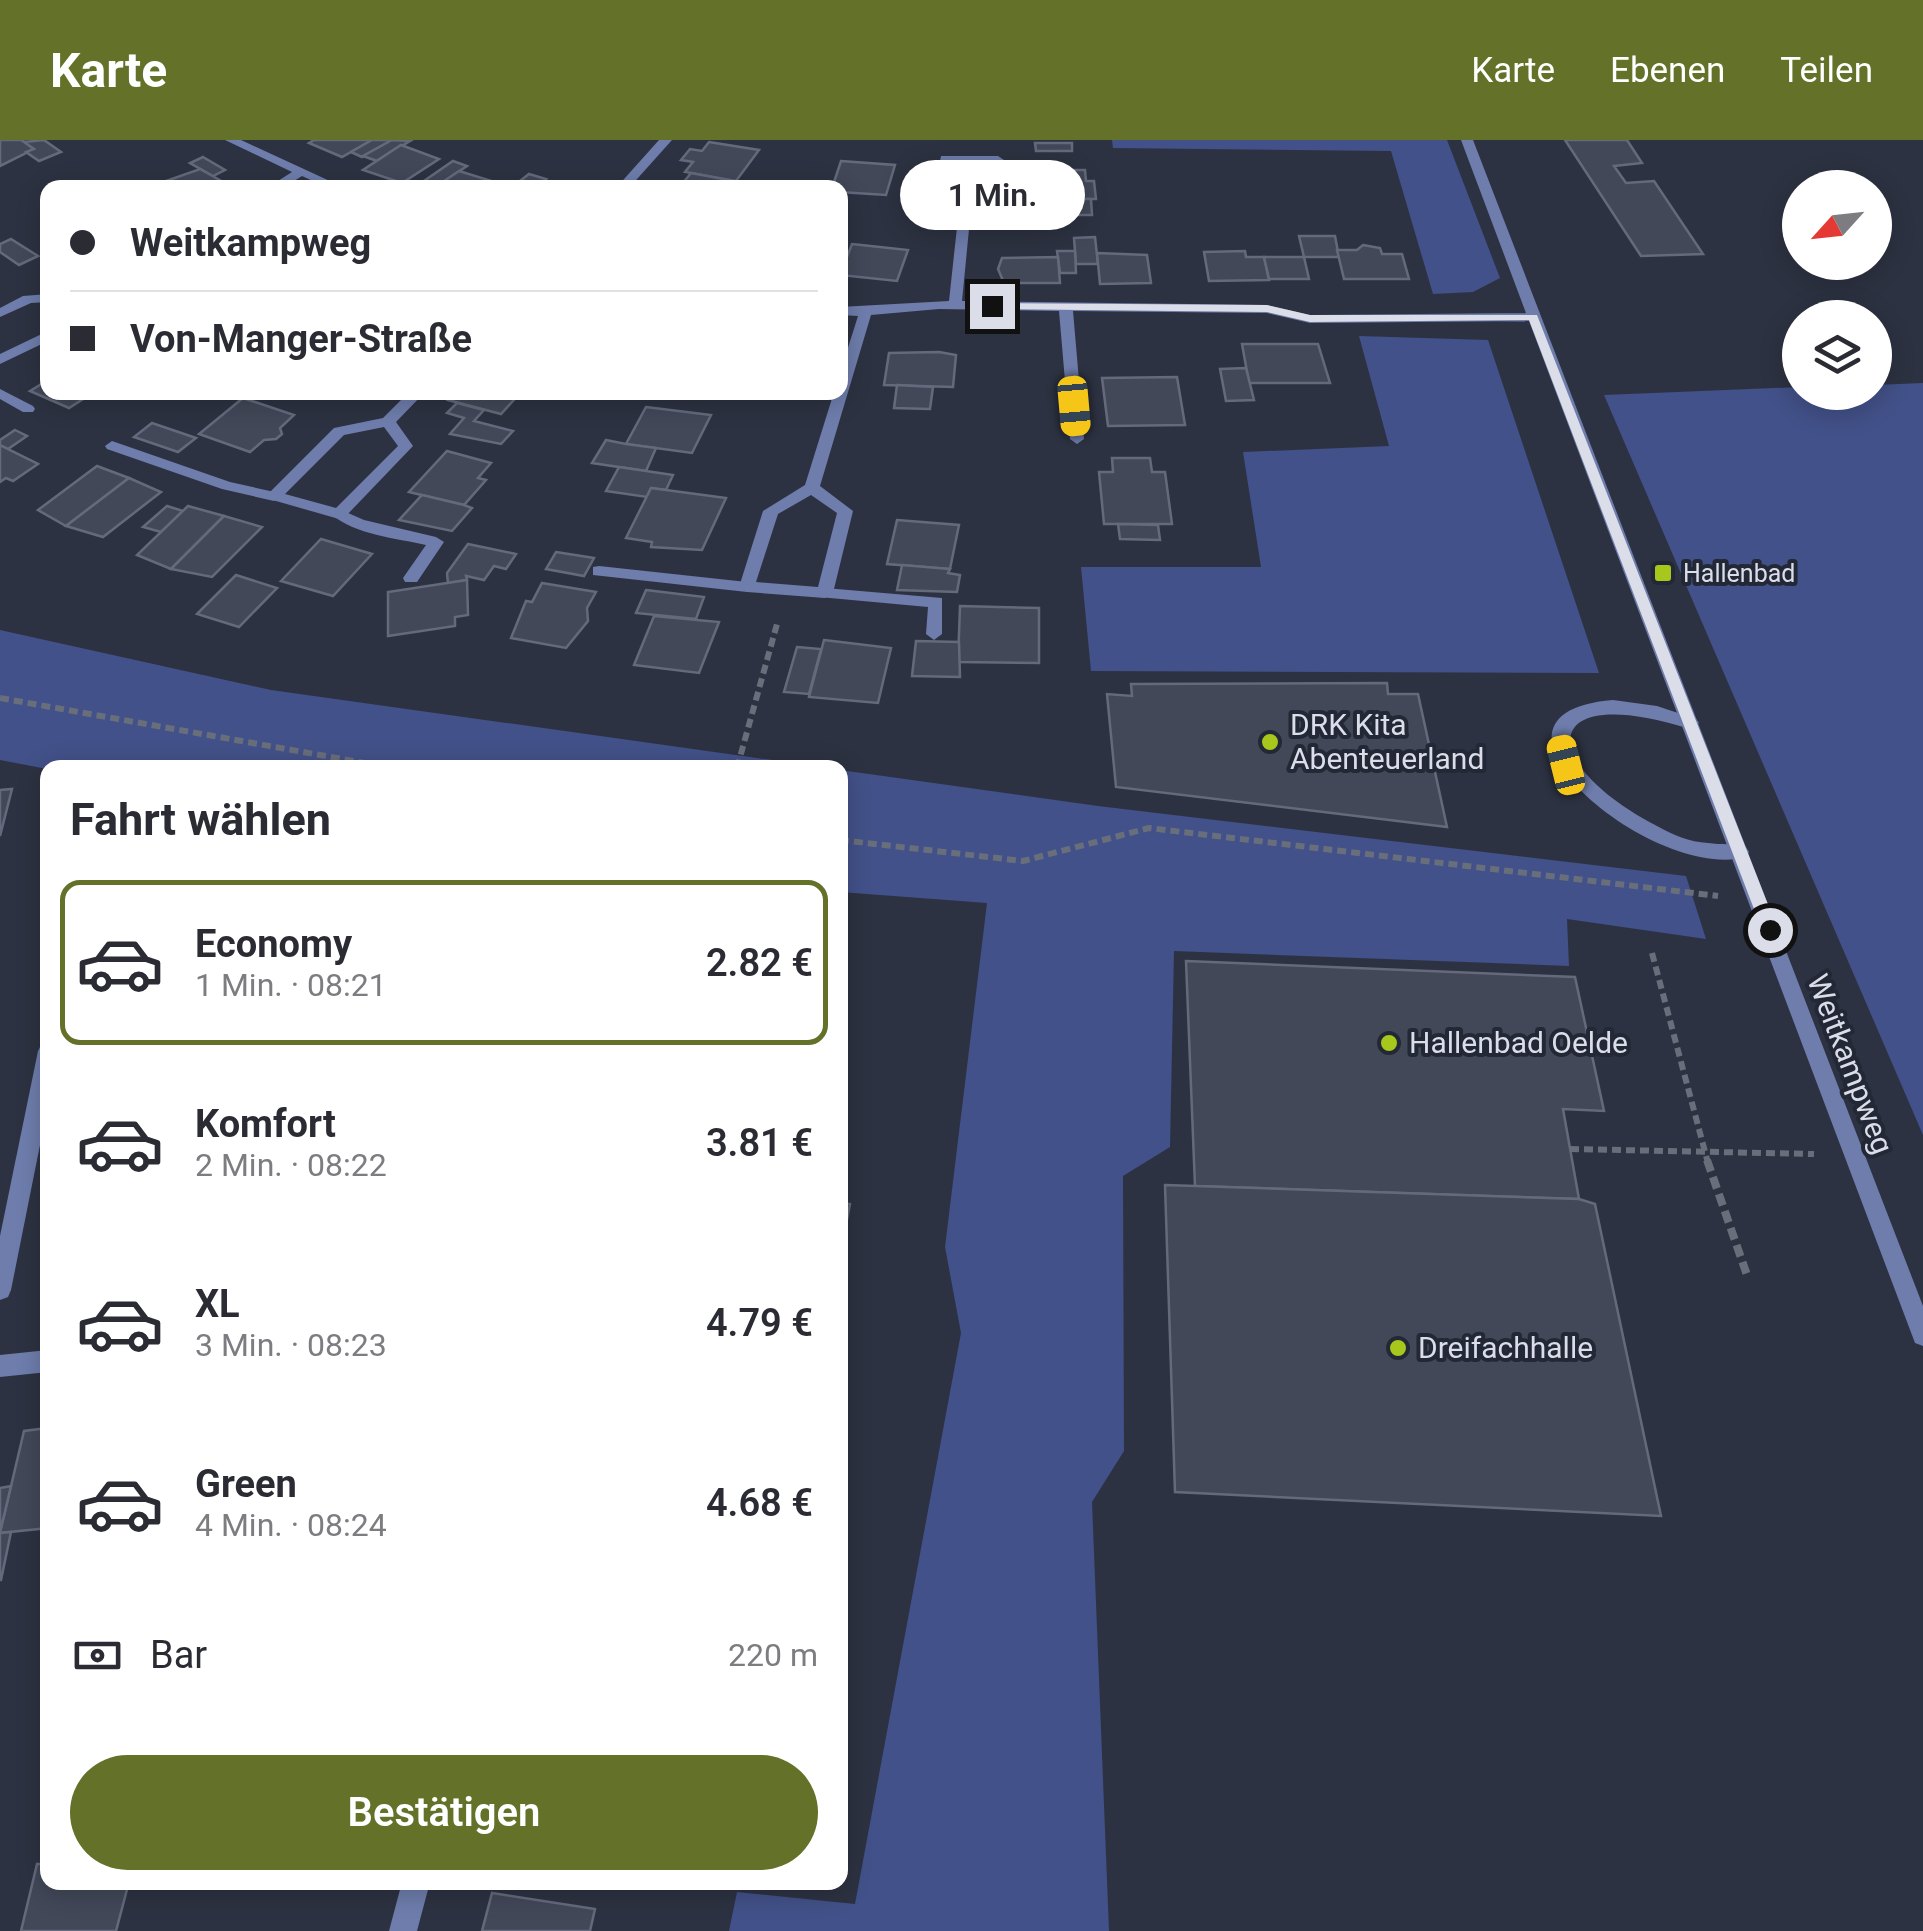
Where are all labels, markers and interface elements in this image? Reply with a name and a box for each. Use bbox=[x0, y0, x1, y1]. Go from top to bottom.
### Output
text: Karte bbox=[50, 42, 167, 99]
text: Karte bbox=[1471, 50, 1555, 91]
text: Ebenen bbox=[1610, 50, 1725, 91]
text: Teilen bbox=[1780, 50, 1873, 91]
callout: 1 Min. bbox=[900, 161, 1084, 231]
north arrow bbox=[1782, 170, 1892, 280]
map controls bbox=[1782, 170, 1892, 410]
text: 1 Min. bbox=[948, 176, 1037, 214]
text: Weitkampweg bbox=[130, 221, 371, 265]
route end bbox=[970, 284, 1015, 329]
button: layers bbox=[1782, 300, 1892, 410]
text: Von-Manger-Straße bbox=[130, 317, 472, 361]
car bbox=[1056, 375, 1092, 437]
place label: Hallenbad bbox=[1683, 559, 1795, 588]
marker: Hallenbad bbox=[1652, 562, 1674, 584]
place label: DRK Kita Abenteuerland bbox=[1290, 707, 1484, 776]
marker: DRK Kita Abenteuerland bbox=[1259, 731, 1281, 753]
car bbox=[1544, 732, 1588, 798]
text: Fahrt wählen bbox=[70, 793, 331, 846]
route start bbox=[1748, 908, 1793, 953]
icon: car bbox=[75, 918, 165, 1008]
text: Economy bbox=[195, 922, 352, 966]
text: 2.82 € bbox=[706, 941, 813, 985]
text: 1 Min. · 08:21 bbox=[195, 966, 387, 1004]
street label: Weitkampweg bbox=[1800, 969, 1901, 1158]
place label: Hallenbad Oelde bbox=[1409, 1025, 1628, 1060]
marker: Hallenbad Oelde bbox=[1378, 1032, 1400, 1054]
icon: car bbox=[75, 1098, 165, 1188]
text: Komfort bbox=[195, 1102, 336, 1146]
text: 3.81 € bbox=[706, 1121, 813, 1165]
text: 2 Min. · 08:22 bbox=[195, 1146, 387, 1184]
icon: car bbox=[75, 1278, 165, 1368]
text: XL bbox=[195, 1282, 240, 1326]
text: 4.79 € bbox=[706, 1301, 813, 1345]
text: 3 Min. · 08:23 bbox=[195, 1326, 387, 1364]
place label: Dreifachhalle bbox=[1418, 1330, 1593, 1365]
marker: Dreifachhalle bbox=[1387, 1337, 1409, 1359]
icon: car bbox=[75, 1458, 165, 1548]
text: Green bbox=[195, 1462, 297, 1506]
text: 4.68 € bbox=[706, 1481, 813, 1525]
text: 4 Min. · 08:24 bbox=[195, 1506, 387, 1544]
icon: cash bbox=[70, 1628, 125, 1683]
text: Bar bbox=[150, 1633, 207, 1677]
text: 220 m bbox=[728, 1636, 818, 1674]
button: Bestätigen bbox=[70, 1755, 818, 1870]

